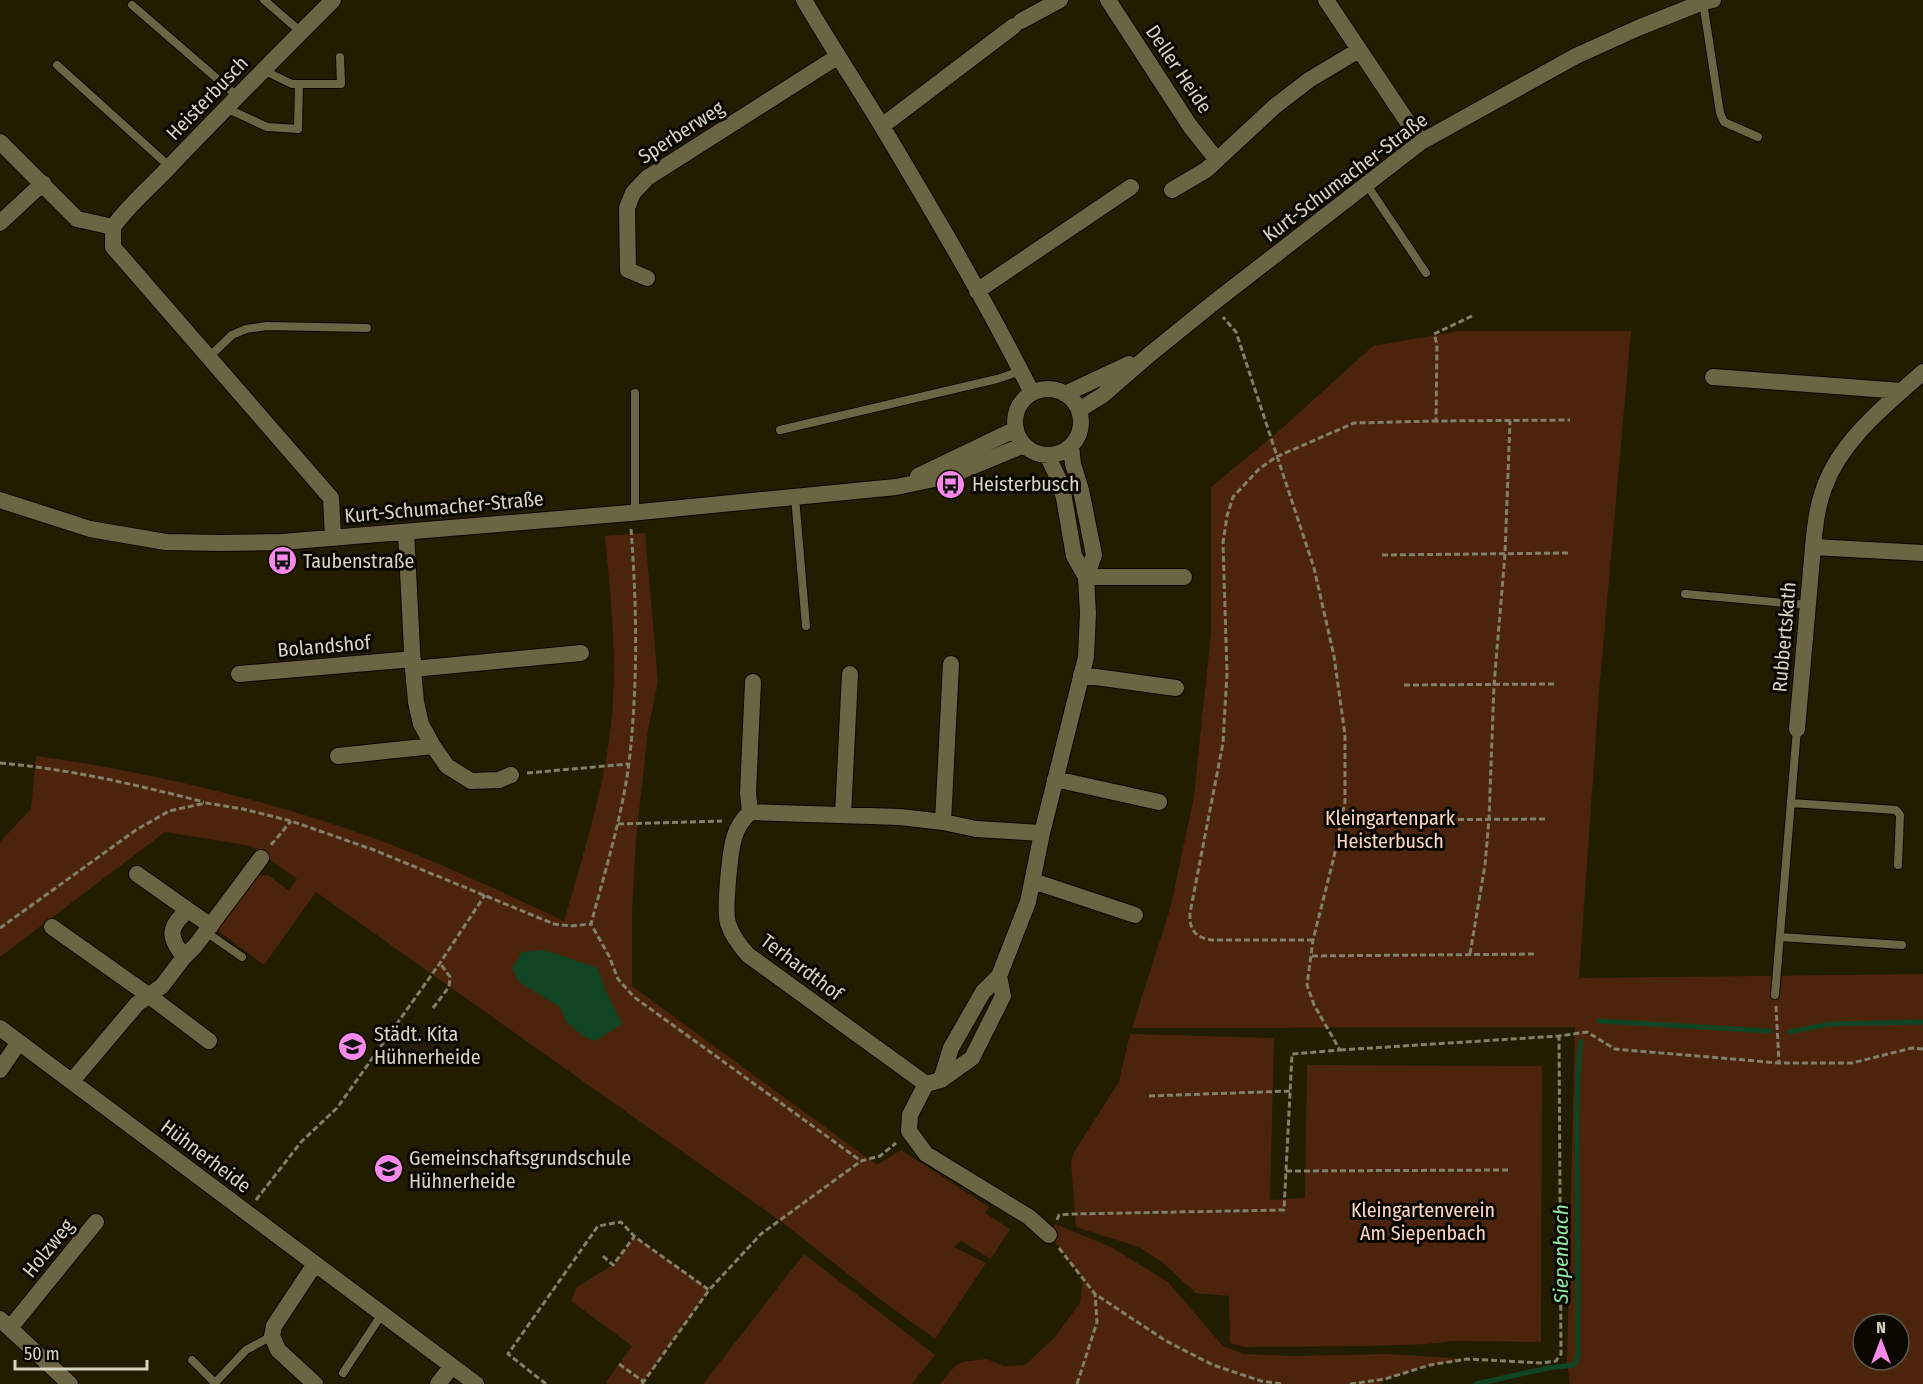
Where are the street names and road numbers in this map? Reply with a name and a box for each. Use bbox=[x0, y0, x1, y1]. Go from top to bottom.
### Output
street label: Deller Heide bbox=[1141, 20, 1217, 118]
street label: Heisterbusch bbox=[161, 51, 253, 145]
street label: Sperberweg bbox=[634, 95, 729, 169]
street label: Kurt-Schumacher-Straße bbox=[1258, 107, 1432, 247]
street label: Kurt-Schumacher-Straße bbox=[343, 486, 545, 528]
street label: Rubbertskath bbox=[1767, 581, 1801, 693]
street label: Bolandshof bbox=[276, 630, 373, 662]
street label: Terhardthof bbox=[756, 928, 849, 1007]
street label: Hühnerheide bbox=[156, 1114, 256, 1198]
street label: Holzweg bbox=[17, 1213, 79, 1282]

